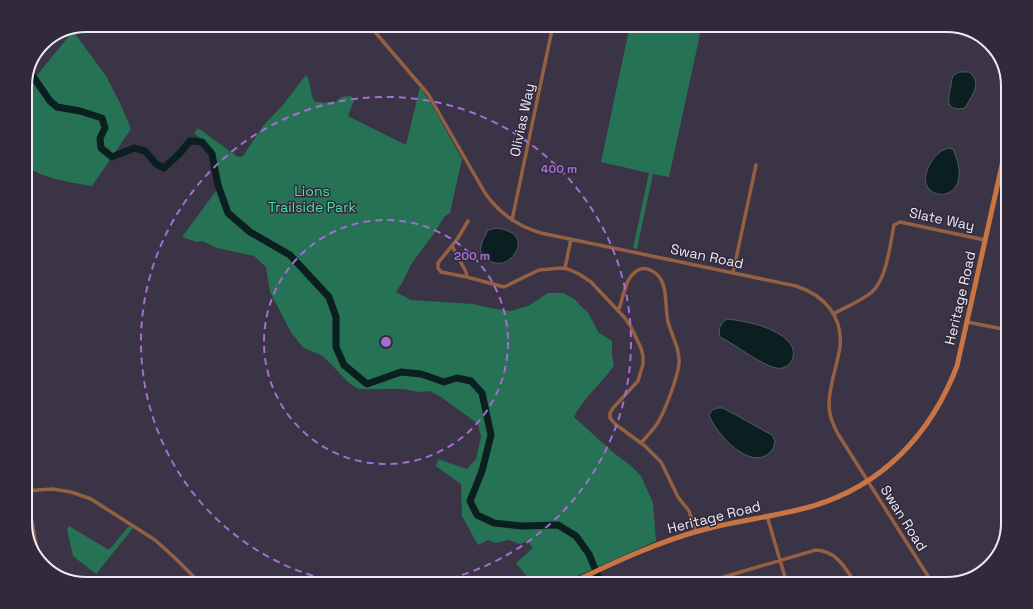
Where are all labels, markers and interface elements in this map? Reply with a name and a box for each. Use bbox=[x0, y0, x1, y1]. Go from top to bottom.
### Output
street label: Olivias Way bbox=[505, 82, 539, 158]
text: 400 m bbox=[541, 161, 577, 177]
park label: Lions Trailside Park bbox=[268, 182, 356, 216]
street label: Slate Way bbox=[908, 203, 976, 235]
street label: Swan Road bbox=[669, 239, 745, 273]
text: 200 m bbox=[454, 248, 490, 264]
street label: Heritage Road bbox=[940, 249, 980, 347]
centre of rings bbox=[379, 335, 393, 349]
street label: Swan Road bbox=[877, 482, 931, 554]
street label: Heritage Road bbox=[665, 497, 763, 537]

